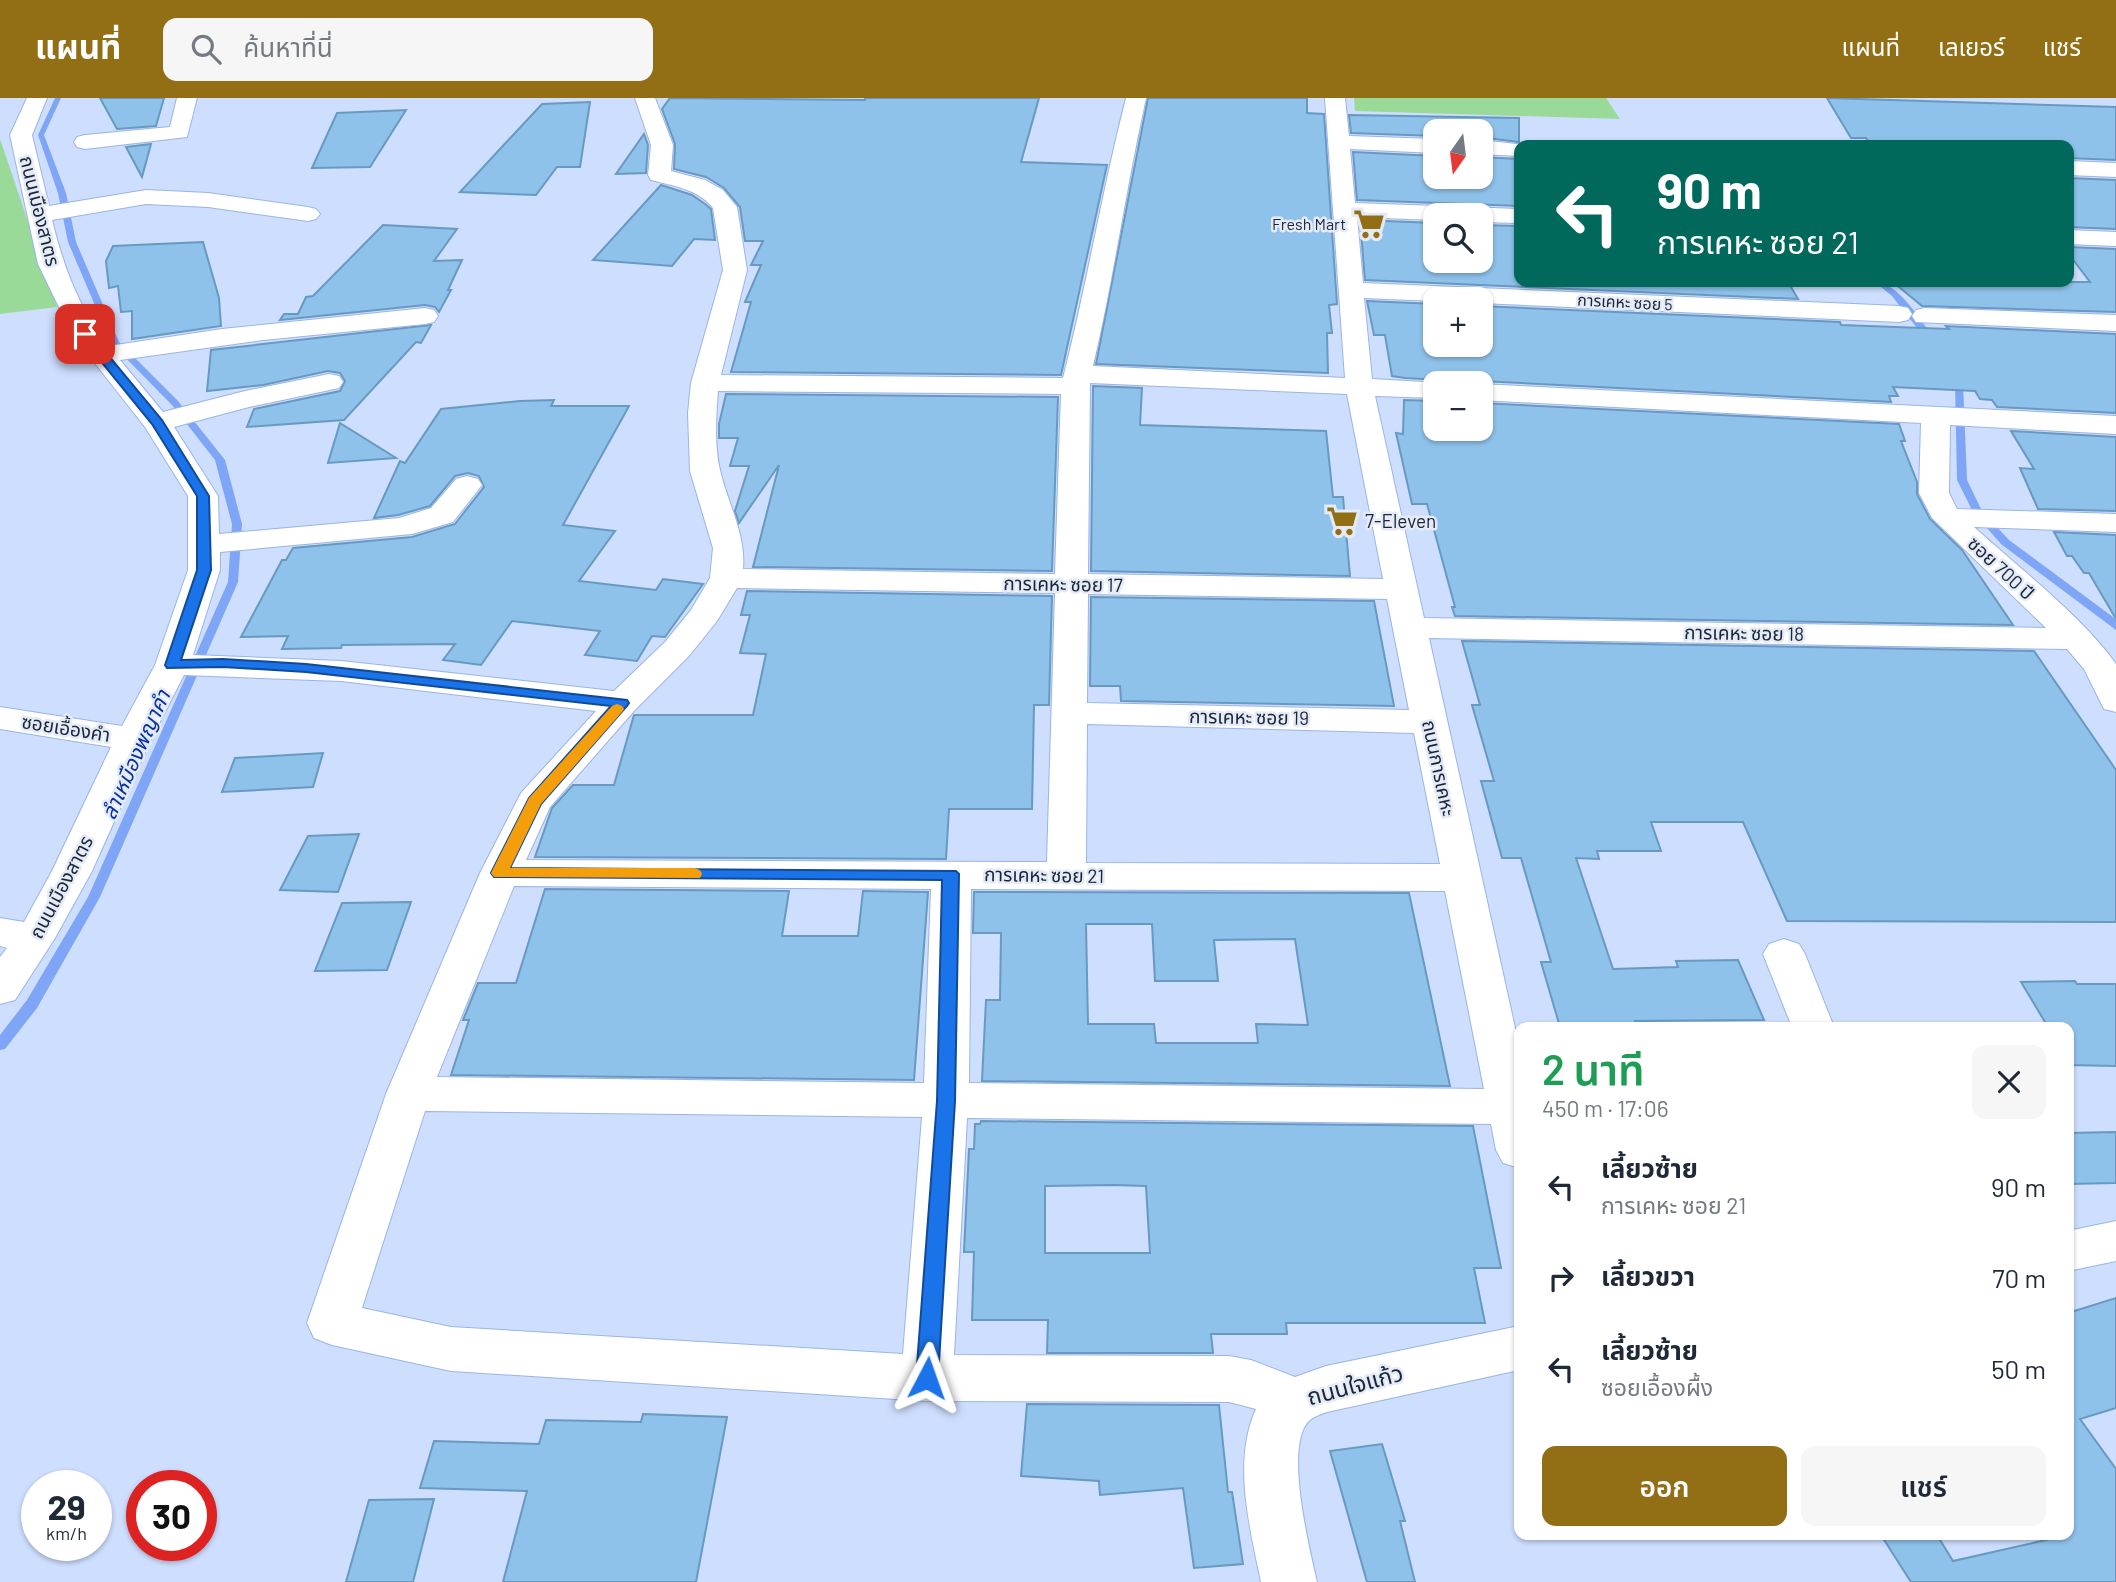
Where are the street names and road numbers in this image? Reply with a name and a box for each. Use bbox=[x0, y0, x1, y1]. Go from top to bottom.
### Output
street label: ถนนเมืองสาตร bbox=[16, 153, 65, 269]
street label: การเคหะ ซอย 5 bbox=[1577, 290, 1673, 313]
street label: ซอย 700 ปี bbox=[1963, 531, 2039, 604]
street label: การเคหะ ซอย 17 bbox=[1003, 571, 1123, 596]
street label: การเคหะ ซอย 18 bbox=[1684, 620, 1804, 645]
street label: การเคหะ ซอย 19 bbox=[1189, 704, 1309, 729]
street label: ซอยเอื้องคำ bbox=[20, 708, 112, 746]
street label: ถนนการเคหะ bbox=[1418, 718, 1461, 818]
street label: ถนนเมืองสาตร bbox=[24, 831, 97, 942]
street label: การเคหะ ซอย 21 bbox=[984, 862, 1104, 887]
street label: ถนนใจแก้ว bbox=[1304, 1358, 1406, 1410]

